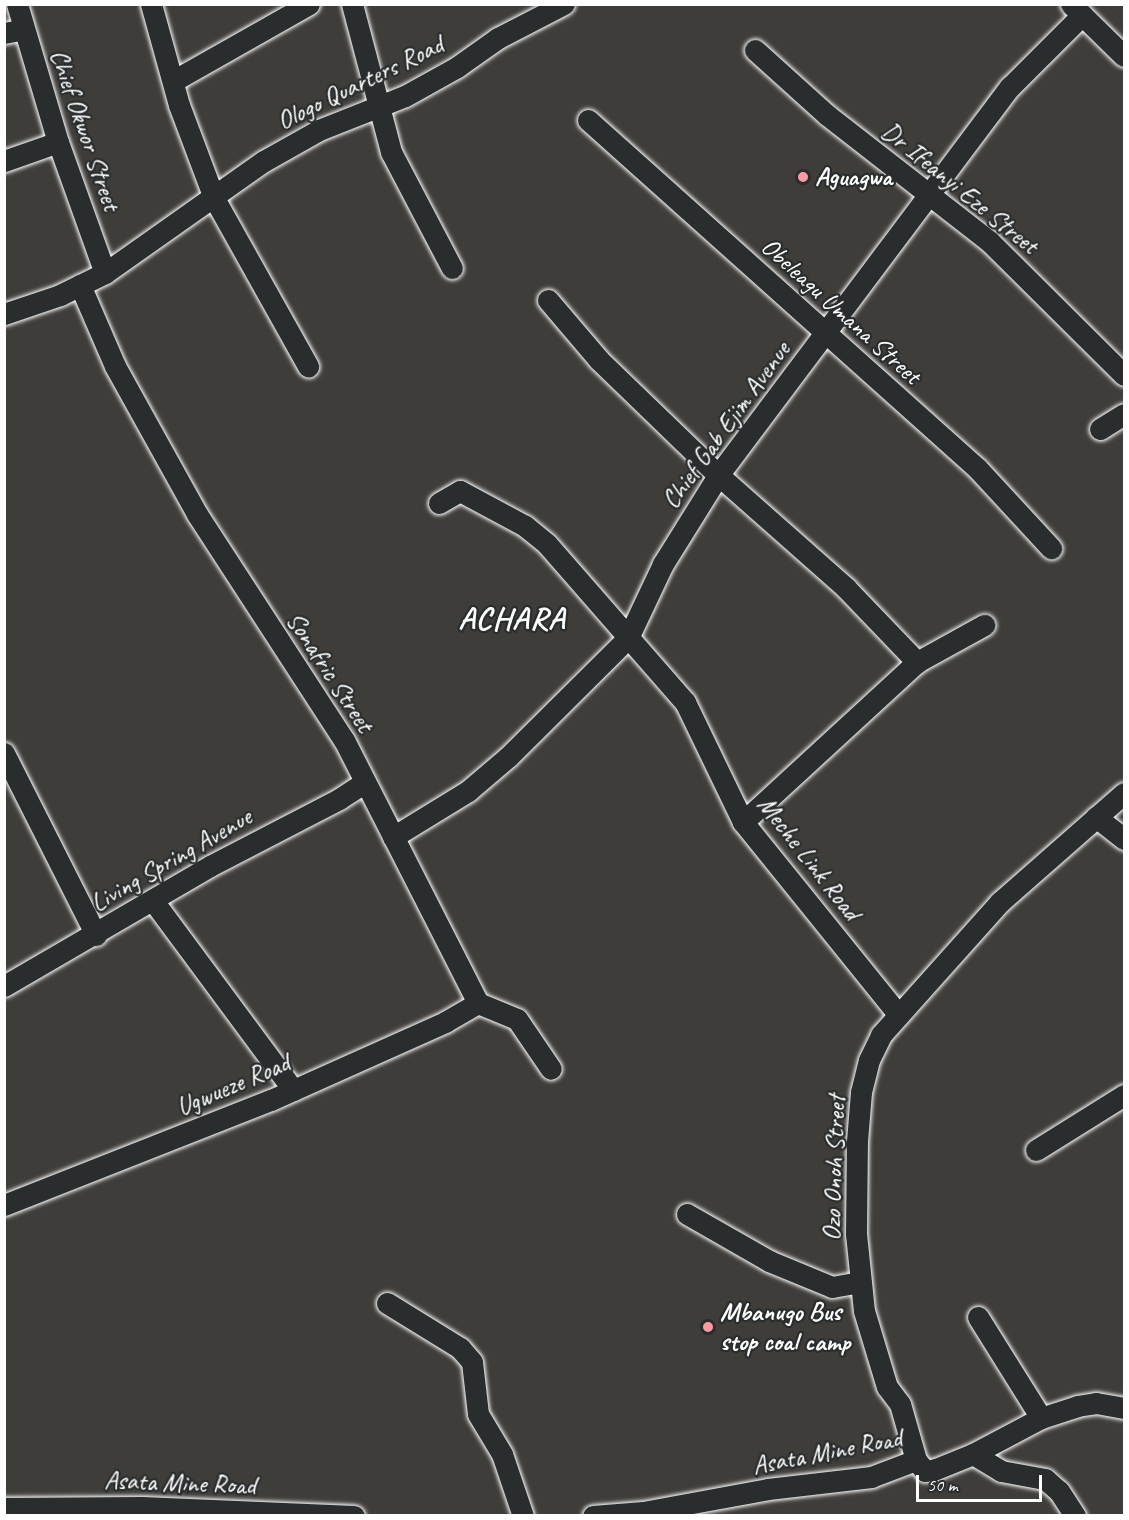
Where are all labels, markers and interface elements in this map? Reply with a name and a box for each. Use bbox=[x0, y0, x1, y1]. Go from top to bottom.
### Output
street label: Ologo Quarters Road bbox=[273, 30, 447, 136]
street label: Chief Okwor Street bbox=[43, 45, 127, 215]
street label: Dr Ifeanyi Eze Street bbox=[875, 115, 1045, 261]
place label: Aguagwa bbox=[815, 161, 892, 193]
marker: Aguagwa bbox=[796, 170, 810, 184]
street label: Obeleagu Umana Street bbox=[754, 231, 928, 391]
street label: Chief Gab Ejim Avenue bbox=[655, 335, 797, 515]
district label: ACHARA bbox=[459, 600, 565, 638]
street label: Sonafric Street bbox=[279, 606, 381, 738]
street label: Meche Link Road bbox=[750, 789, 868, 927]
street label: Living Spring Avenue bbox=[85, 801, 257, 919]
street label: Ugwueze Road bbox=[172, 1047, 294, 1123]
street label: Ozo Onoh Street bbox=[816, 1095, 852, 1241]
place label: Mbanugo Bus stop coal camp bbox=[720, 1296, 850, 1358]
marker: Mbanugo Bus stop coal camp bbox=[701, 1320, 715, 1334]
street label: Asata Mine Road bbox=[749, 1422, 905, 1482]
scale bar bbox=[919, 1463, 1045, 1501]
street label: Asata Mine Road bbox=[103, 1465, 257, 1501]
text: 50 m bbox=[927, 1474, 958, 1496]

